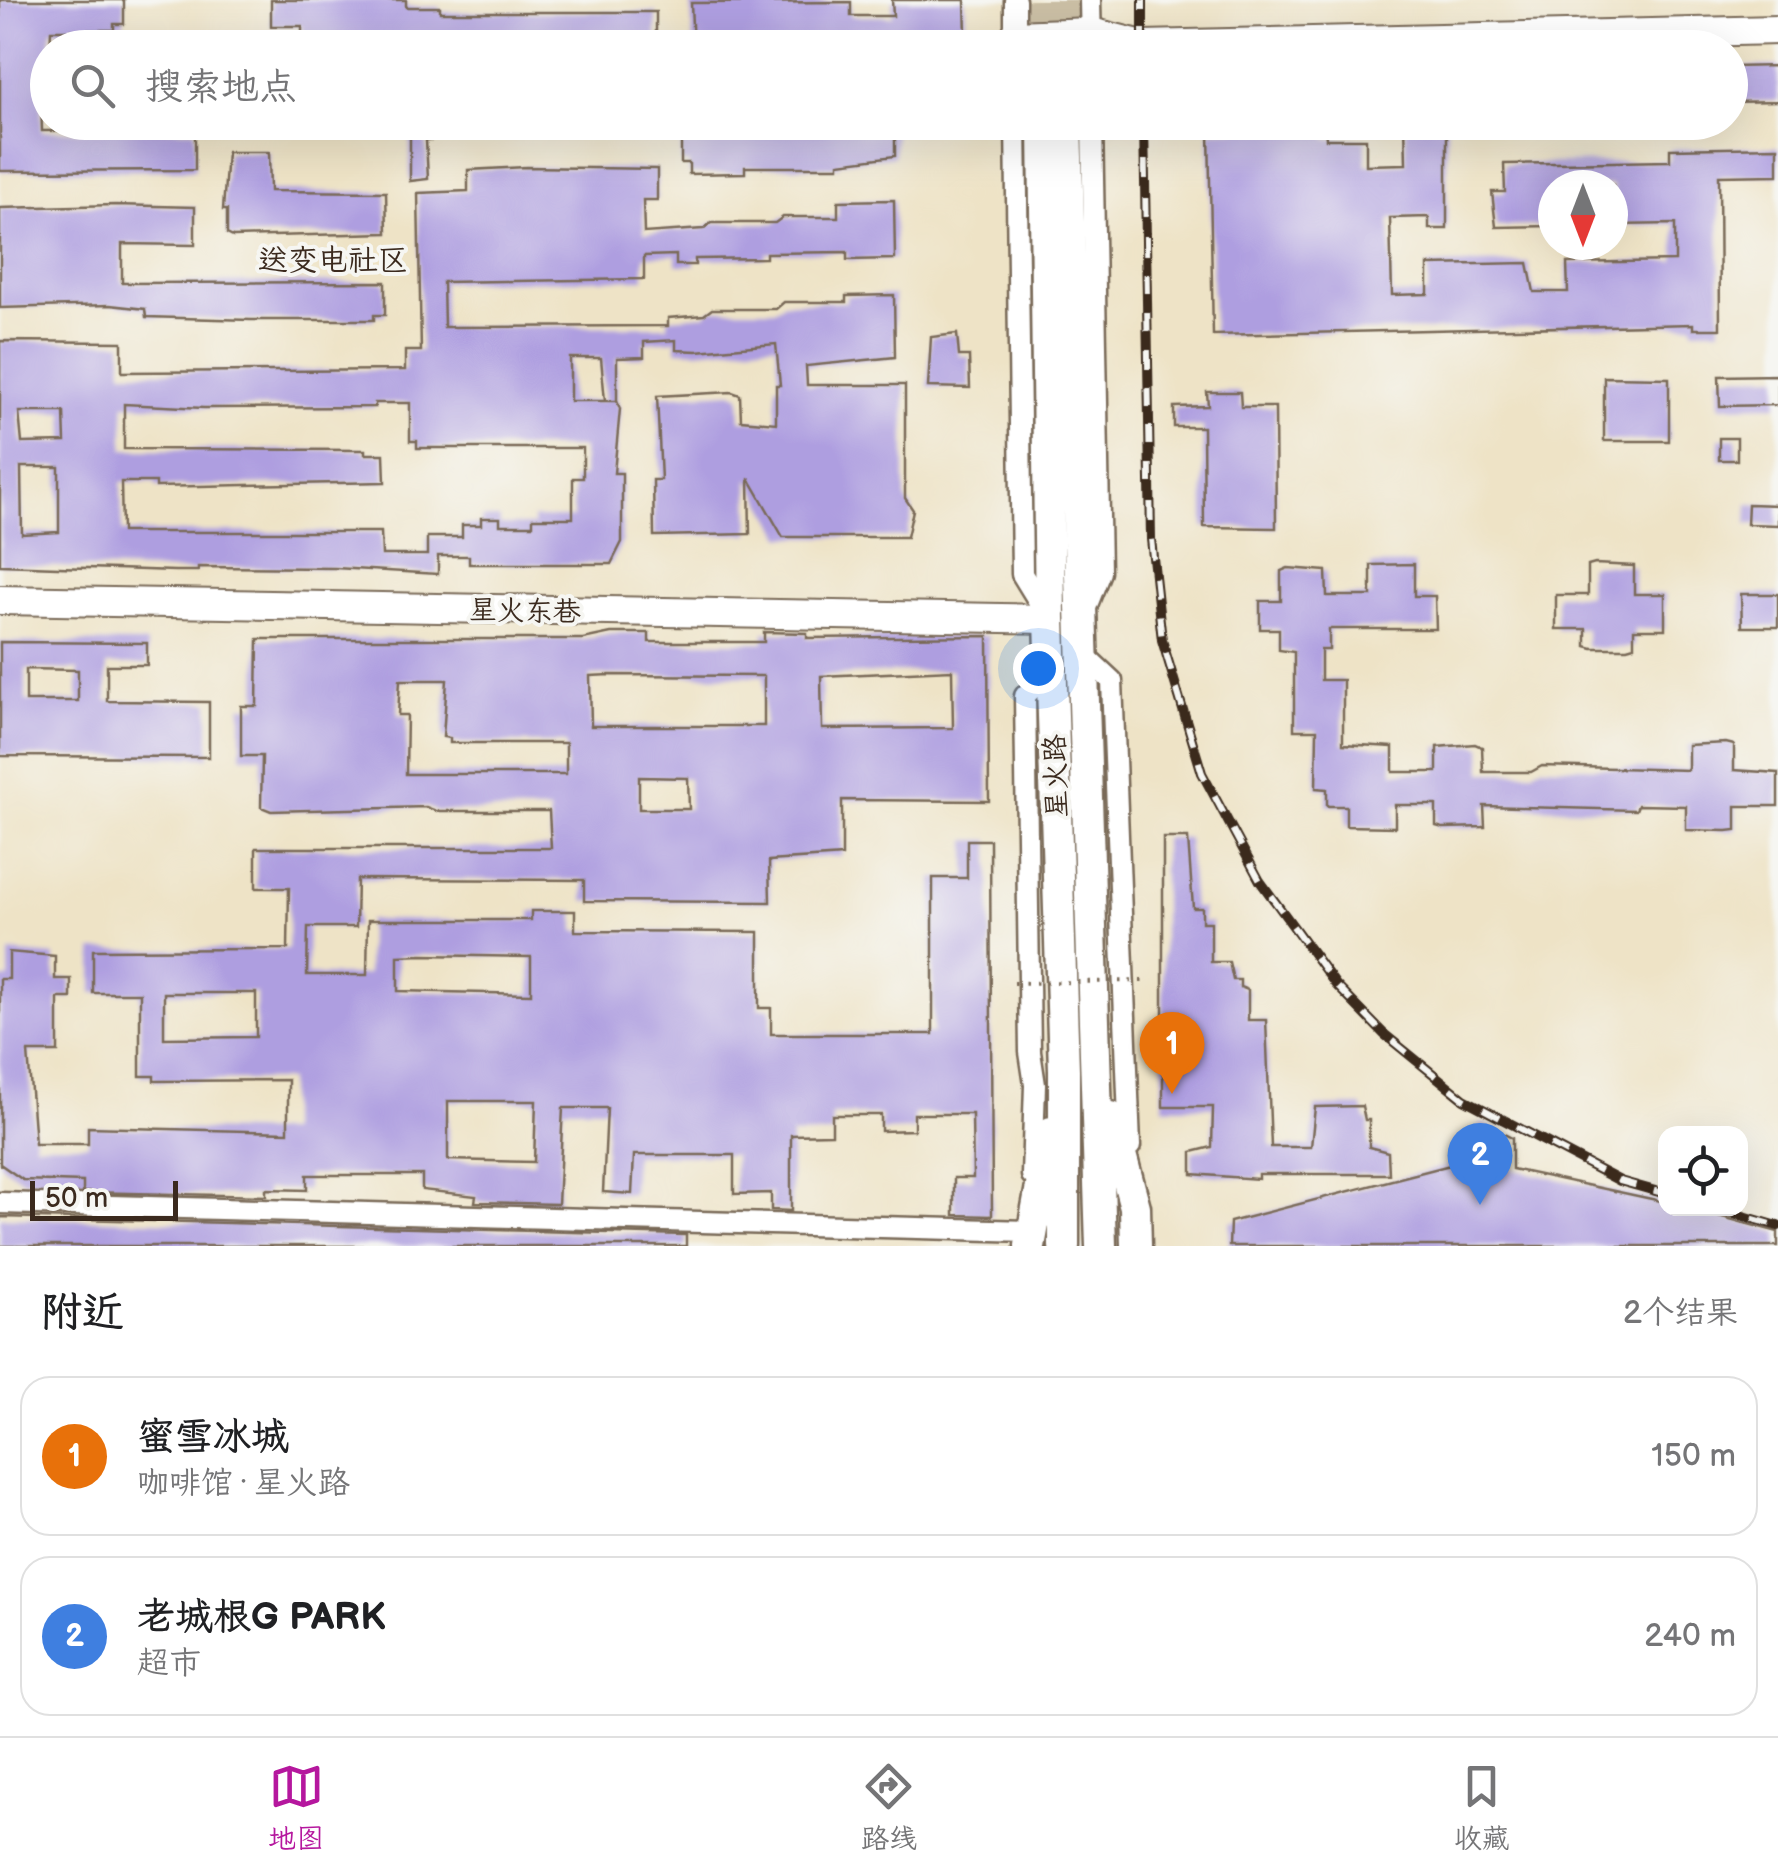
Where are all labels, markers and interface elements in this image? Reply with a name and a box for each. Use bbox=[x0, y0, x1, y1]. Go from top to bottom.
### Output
search box bbox=[30, 30, 1748, 140]
icon: search bbox=[65, 58, 120, 113]
text: 搜索地点 bbox=[145, 65, 297, 110]
north arrow bbox=[1538, 170, 1628, 260]
district label: 送变电社区 bbox=[258, 243, 408, 279]
street label: 星火东巷 bbox=[469, 594, 582, 629]
your location bbox=[1013, 643, 1064, 694]
street label: 星火路 bbox=[1039, 733, 1074, 819]
pin: 1 bbox=[1140, 1012, 1204, 1094]
pin: 2 bbox=[1448, 1122, 1512, 1205]
map controls bbox=[1658, 1126, 1748, 1216]
button: locate bbox=[1658, 1126, 1748, 1216]
scale bar bbox=[30, 1176, 178, 1220]
text: 50 m bbox=[45, 1182, 108, 1215]
text: 附近 bbox=[40, 1288, 124, 1339]
text: 2个结果 bbox=[1623, 1294, 1738, 1333]
text: 蜜雪冰城 bbox=[137, 1415, 289, 1460]
text: 1 bbox=[68, 1437, 81, 1476]
text: 150 m bbox=[1651, 1437, 1736, 1476]
text: 咖啡馆 · 星火路 bbox=[137, 1464, 350, 1503]
text: 老城根G PARK bbox=[137, 1595, 386, 1640]
text: 2 bbox=[65, 1617, 84, 1656]
text: 240 m bbox=[1644, 1617, 1736, 1656]
text: 超市 bbox=[137, 1644, 201, 1683]
tab: 地图 bbox=[268, 1759, 324, 1856]
tab: 路线 bbox=[861, 1759, 917, 1856]
tab: 收藏 bbox=[1454, 1759, 1510, 1856]

